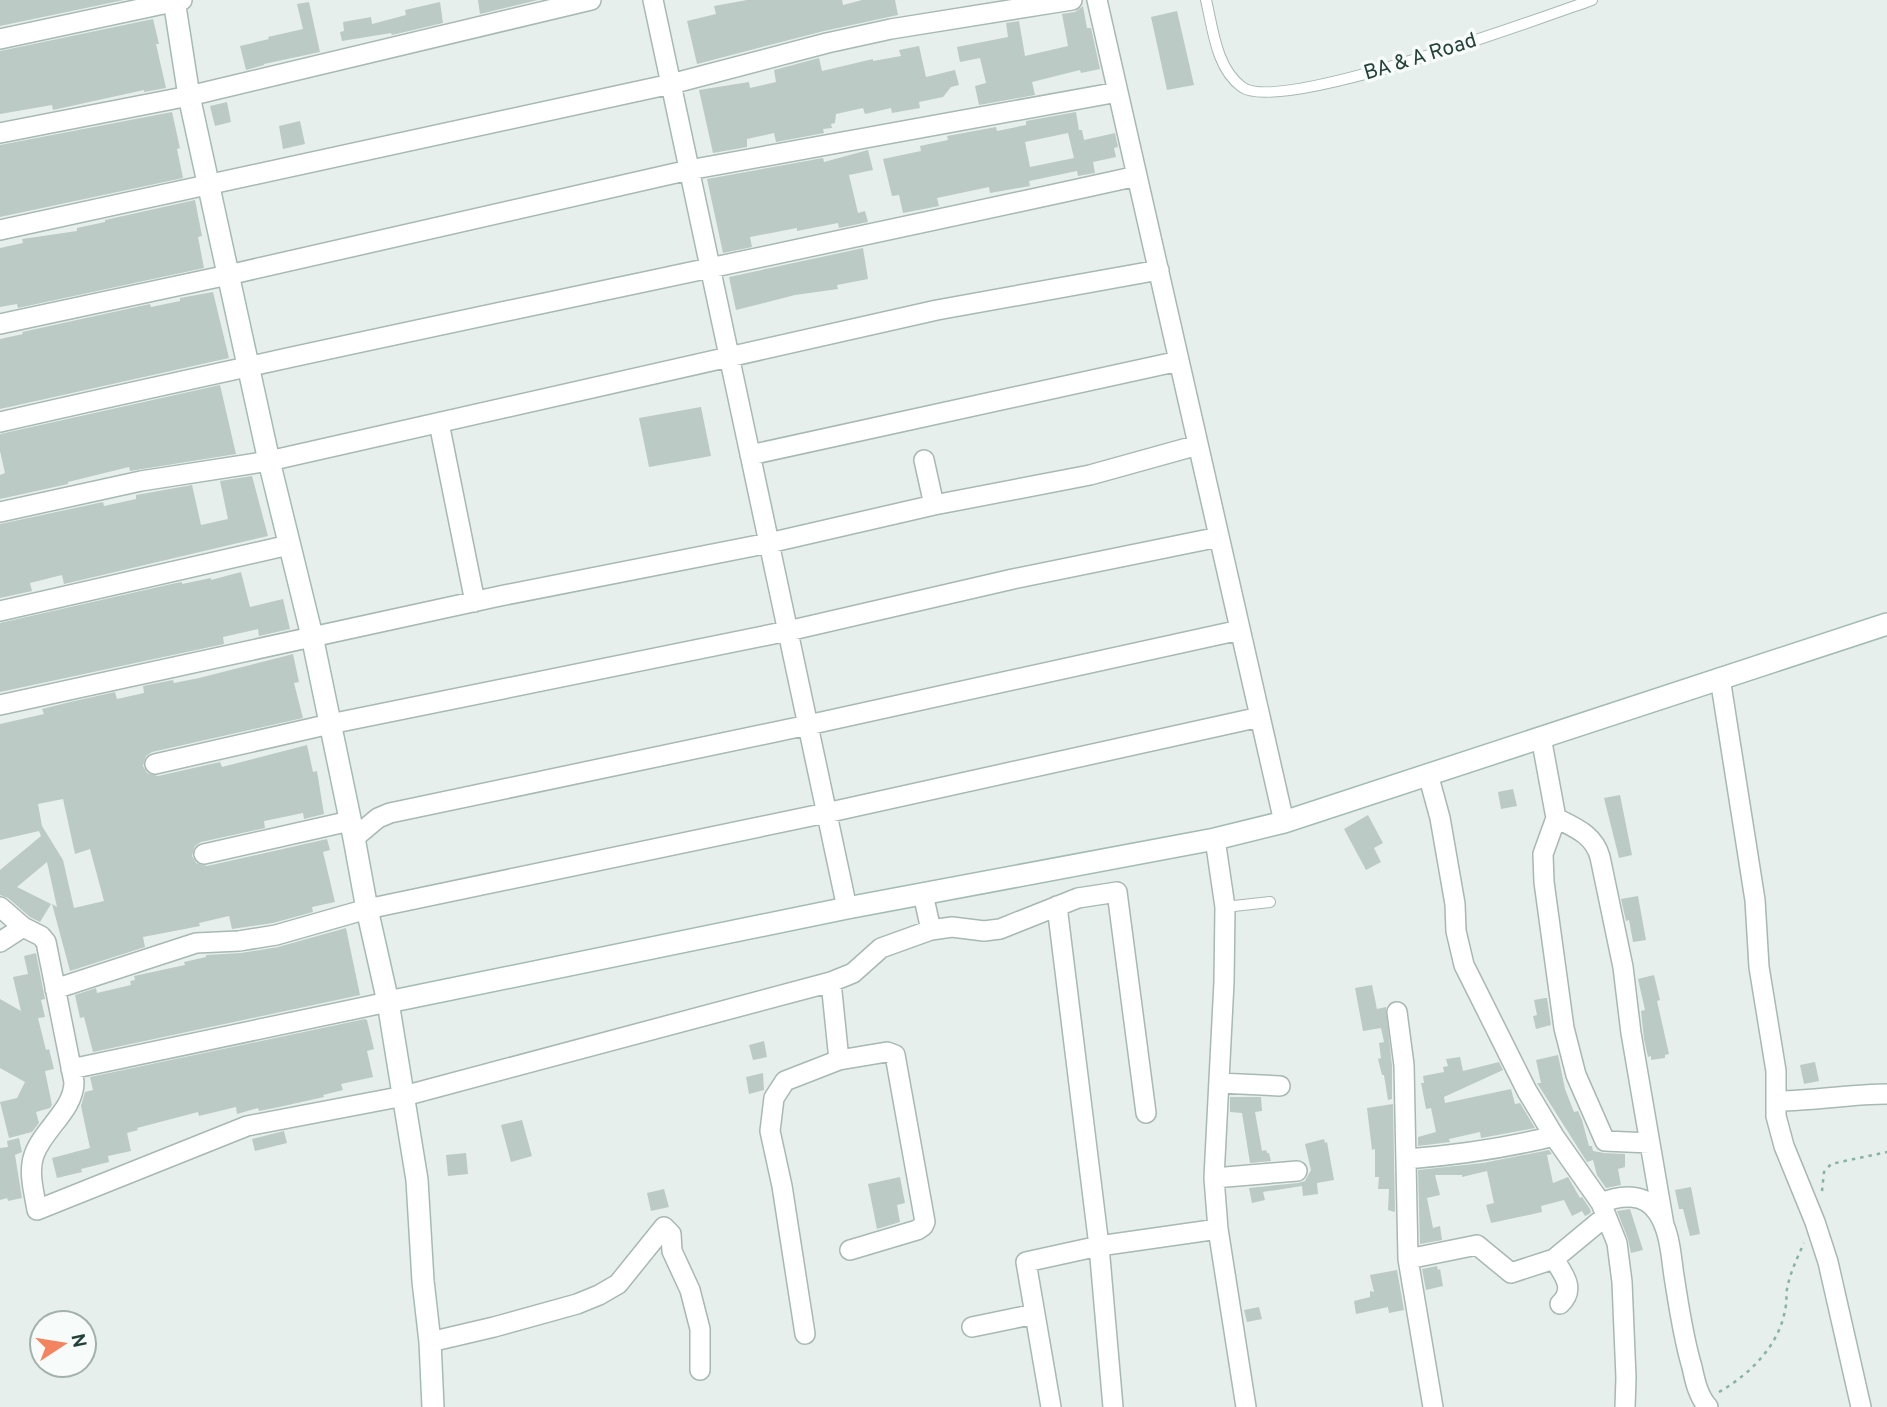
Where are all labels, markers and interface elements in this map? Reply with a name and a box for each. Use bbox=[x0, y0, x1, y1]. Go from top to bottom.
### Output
street label: BA & A Road bbox=[1361, 27, 1480, 87]
north arrow bbox=[28, 1309, 98, 1379]
text: N bbox=[65, 1332, 91, 1350]

